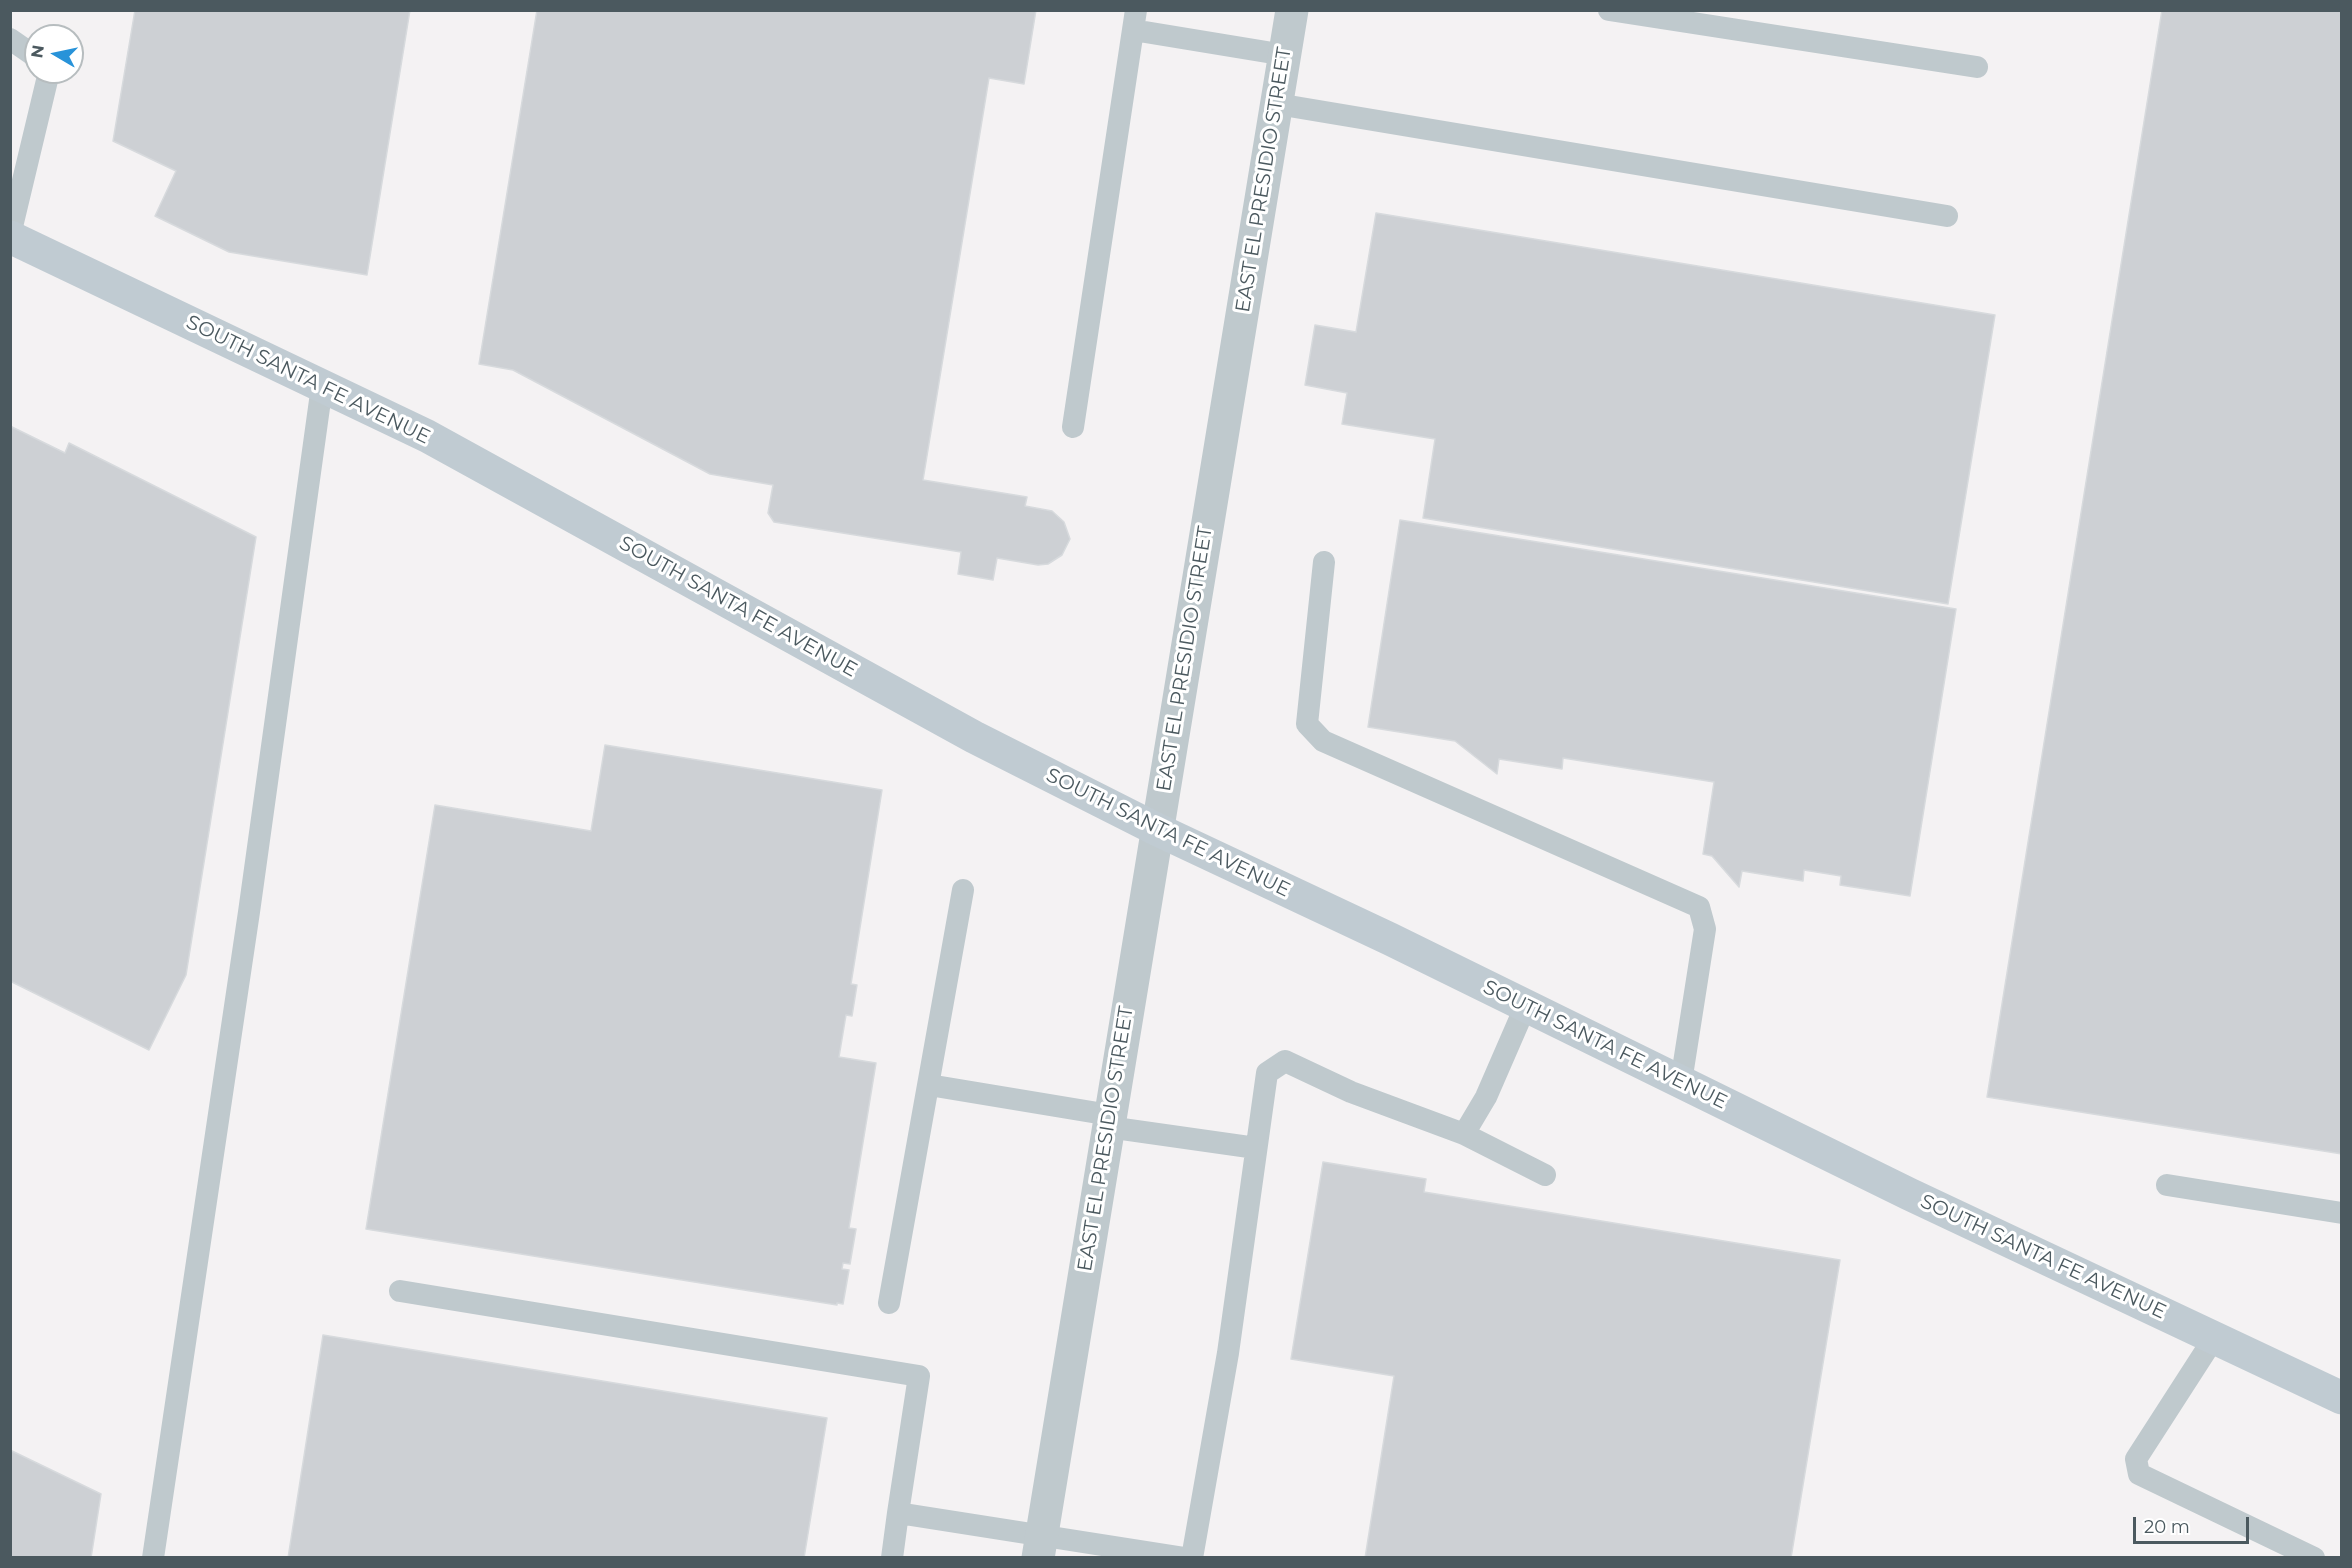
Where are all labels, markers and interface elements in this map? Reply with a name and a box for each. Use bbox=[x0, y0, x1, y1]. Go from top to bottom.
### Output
north arrow bbox=[24, 24, 84, 84]
text: N bbox=[27, 44, 48, 59]
street label: EAST EL PRESIDIO STREET bbox=[1231, 46, 1297, 314]
street label: SOUTH SANTA FE AVENUE bbox=[182, 310, 434, 450]
street label: EAST EL PRESIDIO STREET bbox=[1152, 525, 1218, 793]
street label: SOUTH SANTA FE AVENUE bbox=[615, 531, 861, 683]
street label: SOUTH SANTA FE AVENUE bbox=[1042, 763, 1294, 903]
street label: SOUTH SANTA FE AVENUE bbox=[1479, 975, 1731, 1115]
street label: EAST EL PRESIDIO STREET bbox=[1073, 1005, 1139, 1273]
street label: SOUTH SANTA FE AVENUE bbox=[1916, 1189, 2170, 1325]
scale bar bbox=[2136, 1505, 2252, 1543]
text: 20 m bbox=[2144, 1516, 2190, 1538]

